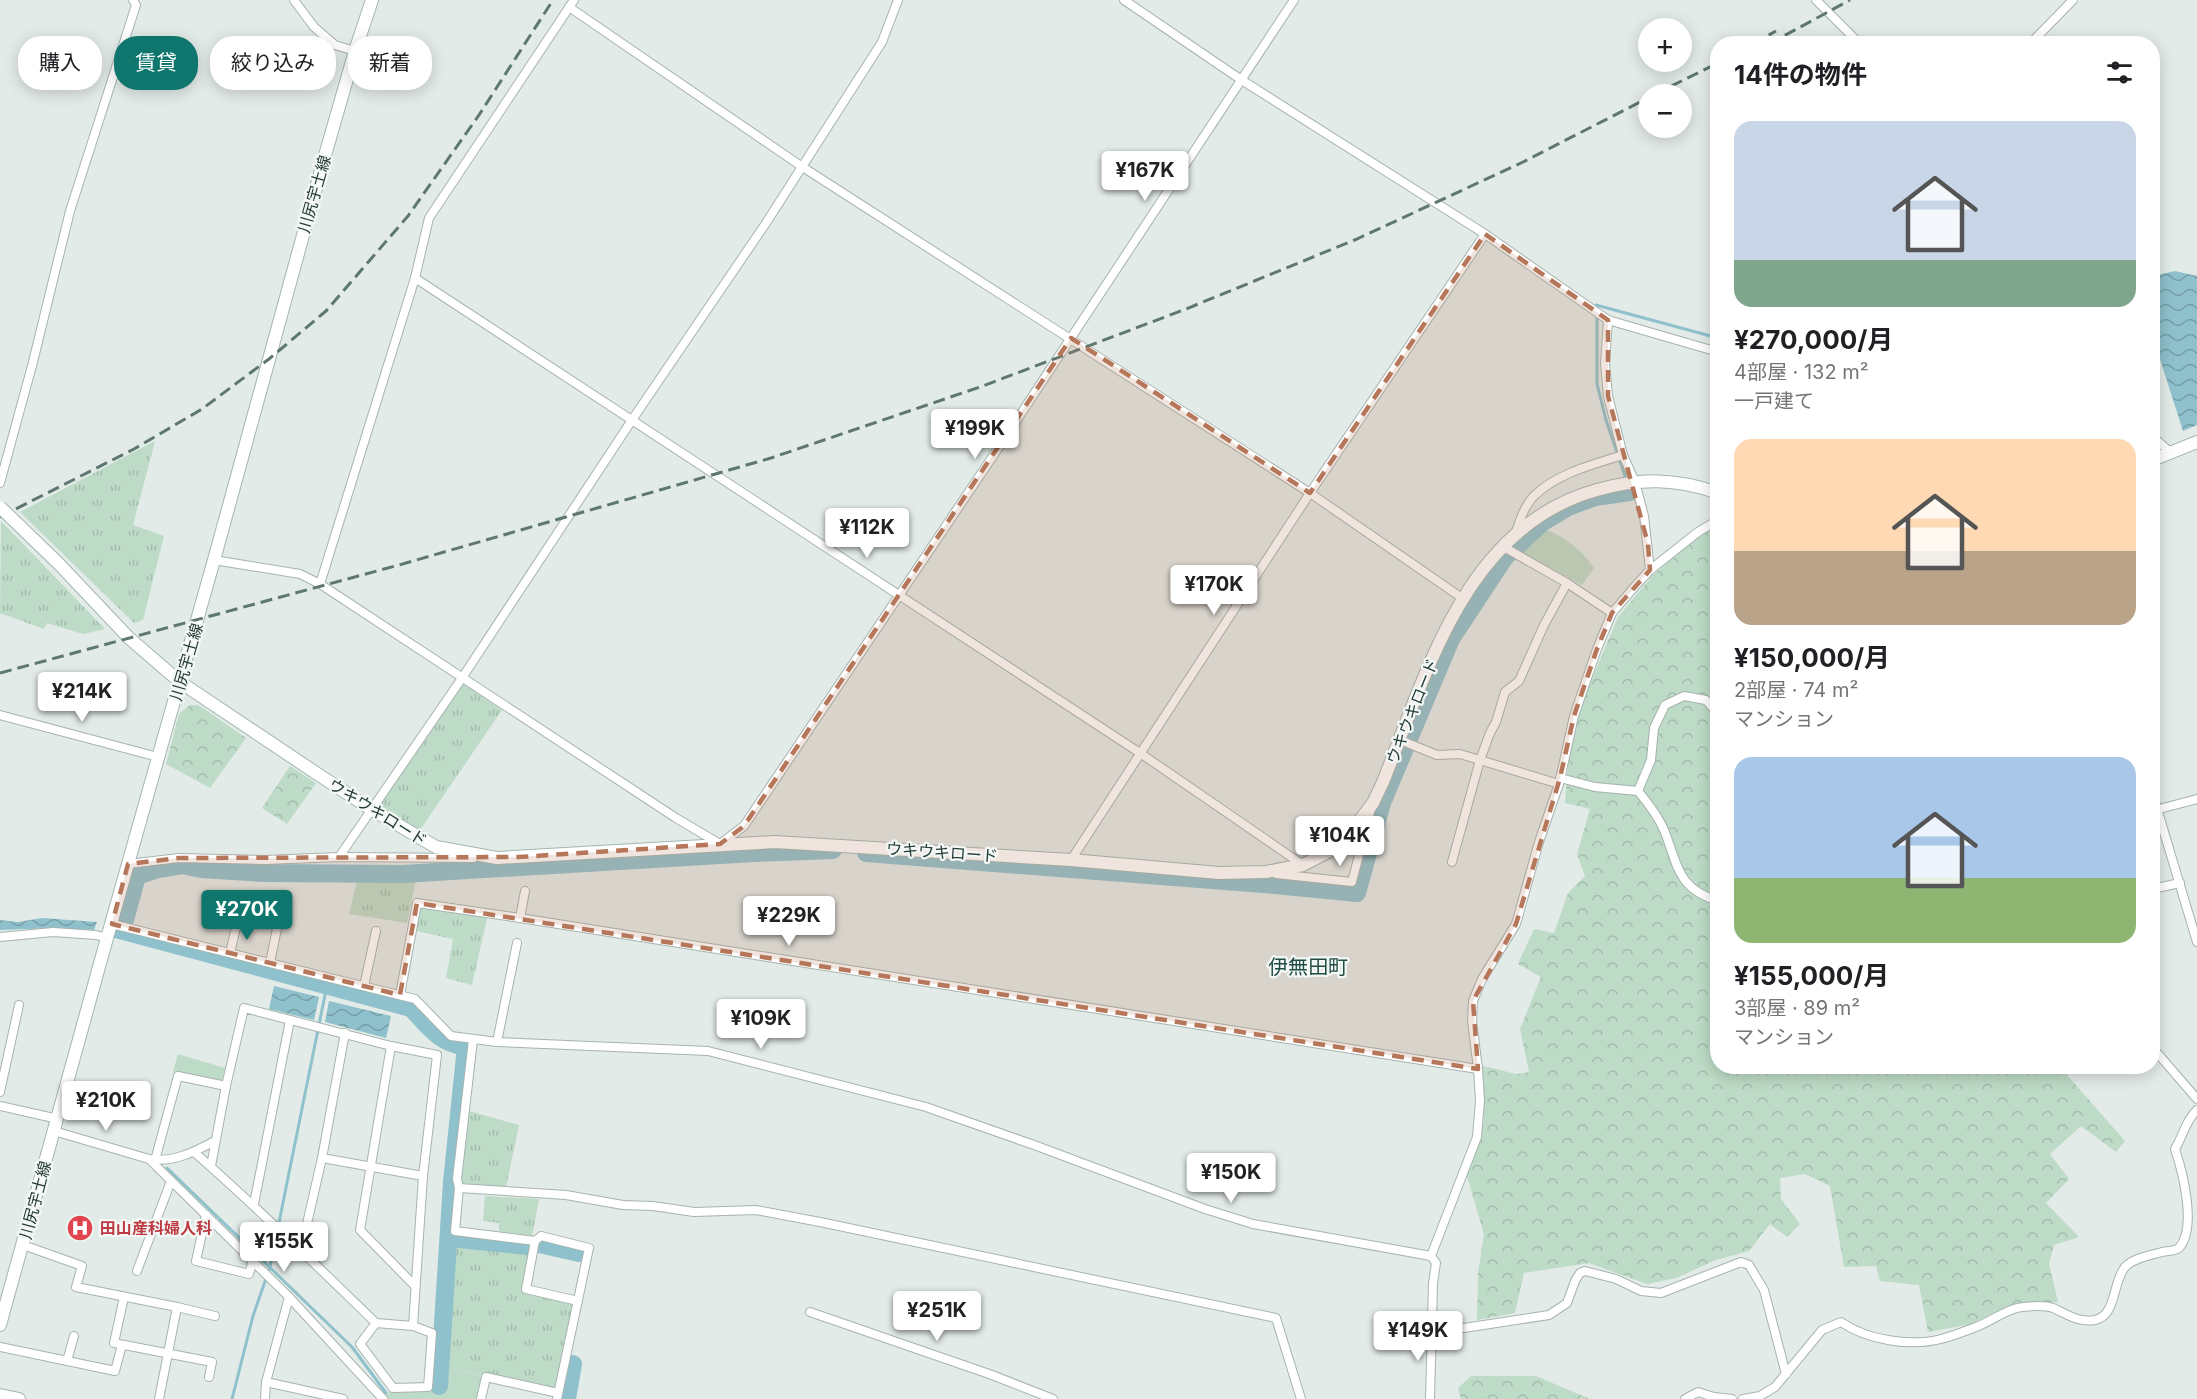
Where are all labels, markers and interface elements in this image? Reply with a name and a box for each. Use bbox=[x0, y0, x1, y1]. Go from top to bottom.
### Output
map controls bbox=[1638, 18, 1692, 138]
button: + bbox=[1638, 18, 1692, 72]
chip: 購入 bbox=[18, 36, 102, 90]
chip: 賃貸 bbox=[114, 36, 198, 90]
chip: 絞り込み bbox=[210, 36, 336, 90]
chip: 新着 bbox=[348, 36, 432, 90]
icon: filters bbox=[2103, 56, 2136, 89]
text: 14件の物件 bbox=[1734, 59, 1867, 90]
button: − bbox=[1638, 84, 1692, 138]
pin: ¥167K bbox=[1103, 151, 1187, 202]
street label: 川尻宇土線 bbox=[293, 153, 335, 235]
text: ¥167K bbox=[1115, 158, 1175, 182]
icon: home bbox=[1881, 160, 1989, 268]
text: ¥270,000/月 bbox=[1734, 324, 1893, 355]
text: 4部屋 · 132 m² bbox=[1734, 360, 1869, 384]
text: 一戸建て bbox=[1734, 389, 1814, 413]
pin: ¥199K bbox=[933, 409, 1017, 460]
text: ¥199K bbox=[945, 416, 1005, 440]
icon: home bbox=[1881, 478, 1989, 586]
pin: ¥112K bbox=[825, 508, 909, 559]
text: ¥112K bbox=[839, 515, 895, 539]
pin: ¥170K bbox=[1172, 565, 1256, 616]
text: ¥170K bbox=[1184, 572, 1244, 596]
street label: 川尻宇土線 bbox=[165, 621, 207, 703]
text: ¥150,000/月 bbox=[1734, 642, 1890, 673]
street label: ウキウキロード bbox=[1382, 655, 1442, 767]
pin: ¥214K bbox=[40, 672, 124, 723]
text: 2部屋 · 74 m² bbox=[1734, 678, 1858, 702]
text: ¥214K bbox=[52, 679, 112, 703]
text: マンション bbox=[1734, 707, 1834, 731]
street label: ウキウキロード bbox=[325, 774, 431, 850]
icon: home bbox=[1881, 796, 1989, 904]
pin: ¥104K bbox=[1298, 816, 1382, 867]
text: ¥104K bbox=[1309, 823, 1371, 847]
street label: ウキウキロード bbox=[885, 838, 999, 866]
pin: ¥270K bbox=[205, 890, 289, 941]
pin: ¥229K bbox=[747, 896, 831, 947]
text: ¥270K bbox=[215, 897, 279, 921]
text: ¥229K bbox=[757, 903, 821, 927]
district label: 伊無田町 bbox=[1268, 955, 1348, 979]
text: ¥155,000/月 bbox=[1734, 960, 1889, 991]
text: 3部屋 · 89 m² bbox=[1734, 996, 1860, 1020]
pin: ¥109K bbox=[719, 999, 803, 1050]
text: ¥109K bbox=[731, 1006, 791, 1030]
text: マンション bbox=[1734, 1025, 1834, 1049]
pin: ¥210K bbox=[64, 1081, 148, 1132]
text: ¥210K bbox=[76, 1088, 136, 1112]
pin: ¥150K bbox=[1189, 1153, 1273, 1204]
street label: 川尻宇土線 bbox=[15, 1159, 55, 1241]
text: ¥150K bbox=[1201, 1160, 1261, 1184]
hospital icon: 田山産科婦人科 bbox=[65, 1213, 95, 1243]
place label: 田山産科婦人科 bbox=[100, 1218, 212, 1238]
pin: ¥155K bbox=[242, 1222, 326, 1273]
text: ¥155K bbox=[254, 1229, 314, 1253]
pin: ¥251K bbox=[895, 1291, 979, 1342]
text: ¥251K bbox=[907, 1298, 967, 1322]
pin: ¥149K bbox=[1376, 1311, 1460, 1362]
text: ¥149K bbox=[1388, 1318, 1448, 1342]

